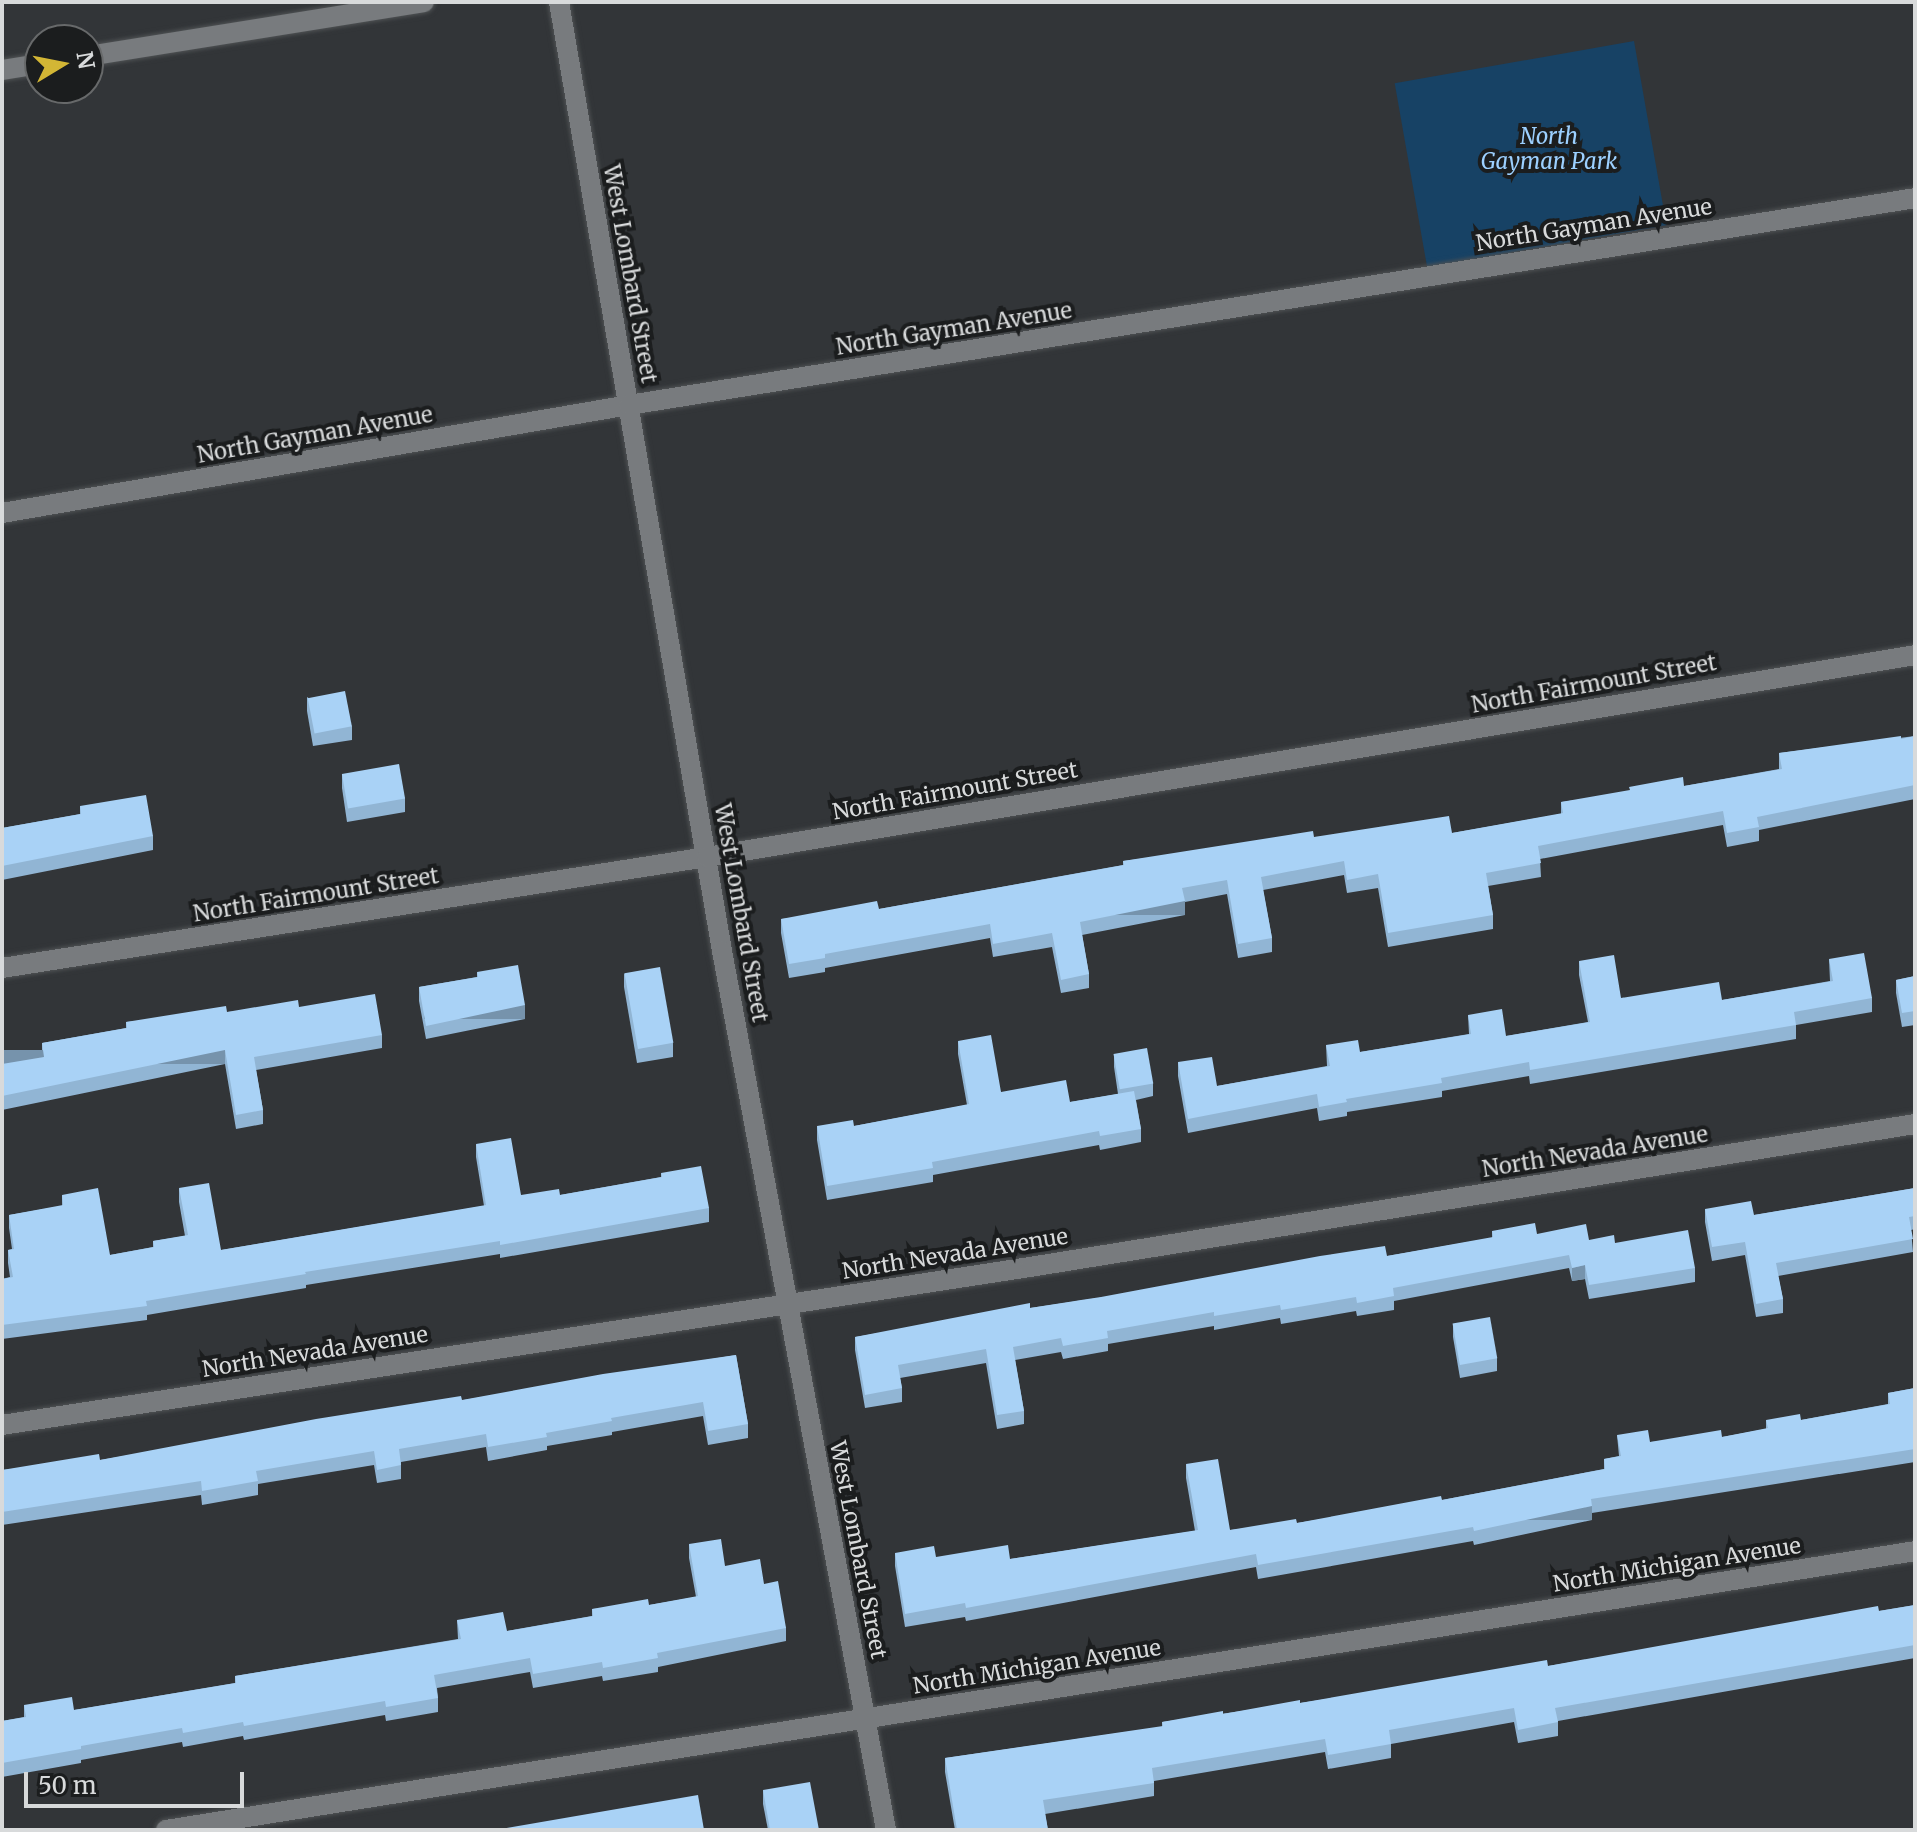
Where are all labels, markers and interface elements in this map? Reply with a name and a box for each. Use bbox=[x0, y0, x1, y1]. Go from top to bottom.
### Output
north arrow bbox=[24, 24, 104, 104]
text: N bbox=[70, 49, 101, 71]
park label: North Gayman Park bbox=[1481, 123, 1617, 174]
street label: West Lombard Street bbox=[598, 163, 662, 385]
street label: North Gayman Avenue bbox=[1474, 193, 1714, 257]
street label: North Gayman Avenue bbox=[834, 297, 1074, 361]
street label: North Gayman Avenue bbox=[195, 401, 435, 469]
street label: North Fairmount Street bbox=[1469, 649, 1719, 719]
street label: North Fairmount Street bbox=[830, 756, 1080, 826]
street label: West Lombard Street bbox=[709, 802, 773, 1024]
street label: North Fairmount Street bbox=[191, 863, 441, 927]
street label: North Nevada Avenue bbox=[1480, 1121, 1710, 1183]
street label: North Nevada Avenue bbox=[840, 1223, 1070, 1285]
street label: North Nevada Avenue bbox=[200, 1321, 430, 1383]
street label: West Lombard Street bbox=[824, 1439, 892, 1661]
street label: North Michigan Avenue bbox=[1551, 1532, 1803, 1598]
street label: North Michigan Avenue bbox=[911, 1634, 1163, 1700]
scale bar bbox=[28, 1756, 248, 1806]
text: 50 m bbox=[38, 1770, 97, 1801]

